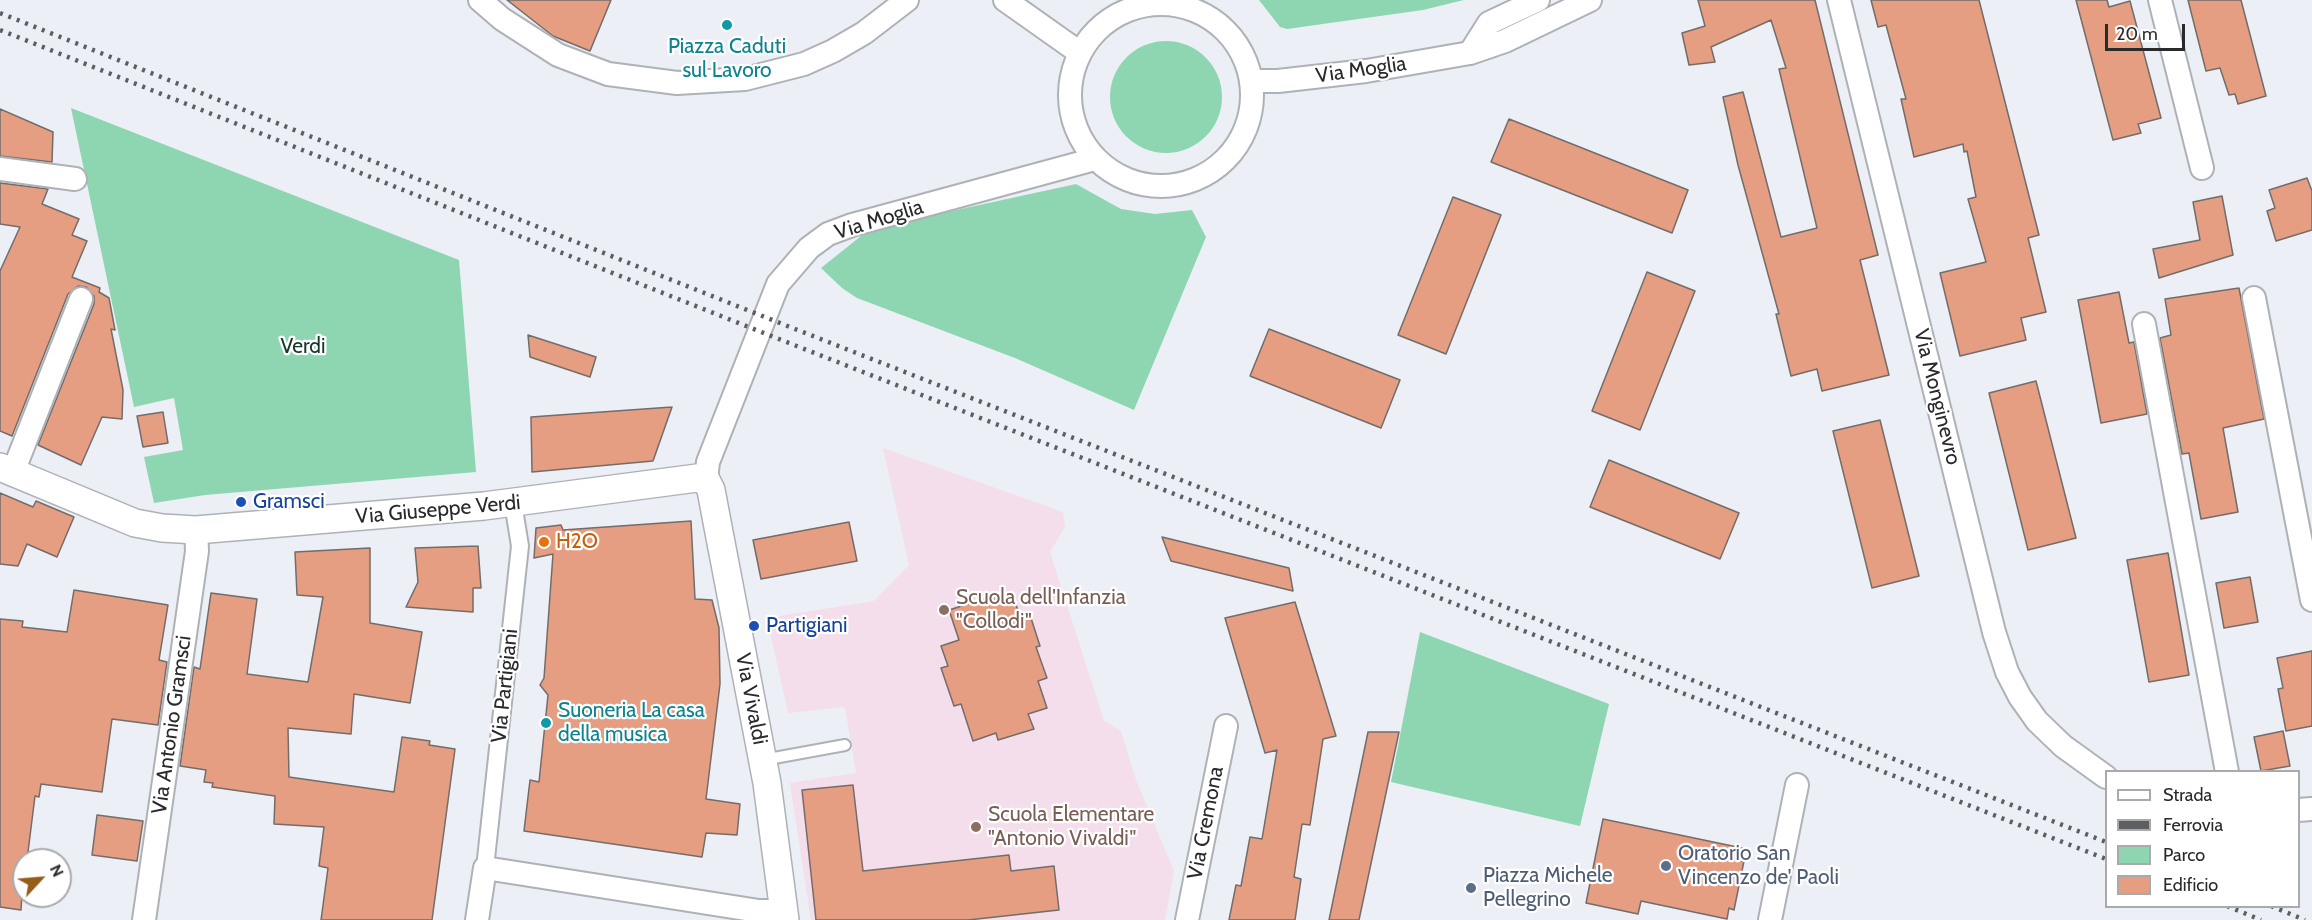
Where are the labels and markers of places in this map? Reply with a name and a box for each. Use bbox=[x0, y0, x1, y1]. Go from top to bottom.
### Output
marker: Piazza Caduti sul Lavoro bbox=[720, 18, 734, 32]
place label: Piazza Caduti sul Lavoro bbox=[668, 34, 786, 84]
place label: Gramsci bbox=[253, 489, 325, 515]
marker: Gramsci bbox=[234, 495, 248, 509]
place label: H2O bbox=[556, 529, 598, 555]
marker: H2O bbox=[537, 535, 551, 549]
place label: Scuola dell'Infanzia "Collodi" bbox=[956, 585, 1126, 635]
marker: Scuola dell'Infanzia "Collodi" bbox=[937, 603, 951, 617]
place label: Partigiani bbox=[766, 613, 848, 639]
marker: Partigiani bbox=[747, 619, 761, 633]
place label: Suoneria La casa della musica bbox=[558, 698, 705, 748]
marker: Suoneria La casa della musica bbox=[539, 716, 553, 730]
place label: Scuola Elementare "Antonio Vivaldi" bbox=[988, 802, 1154, 852]
marker: Scuola Elementare "Antonio Vivaldi" bbox=[969, 820, 983, 834]
place label: Oratorio San Vincenzo de' Paoli bbox=[1678, 841, 1839, 891]
marker: Oratorio San Vincenzo de' Paoli bbox=[1659, 859, 1673, 873]
place label: Piazza Michele Pellegrino bbox=[1483, 863, 1613, 913]
marker: Piazza Michele Pellegrino bbox=[1464, 881, 1478, 895]

